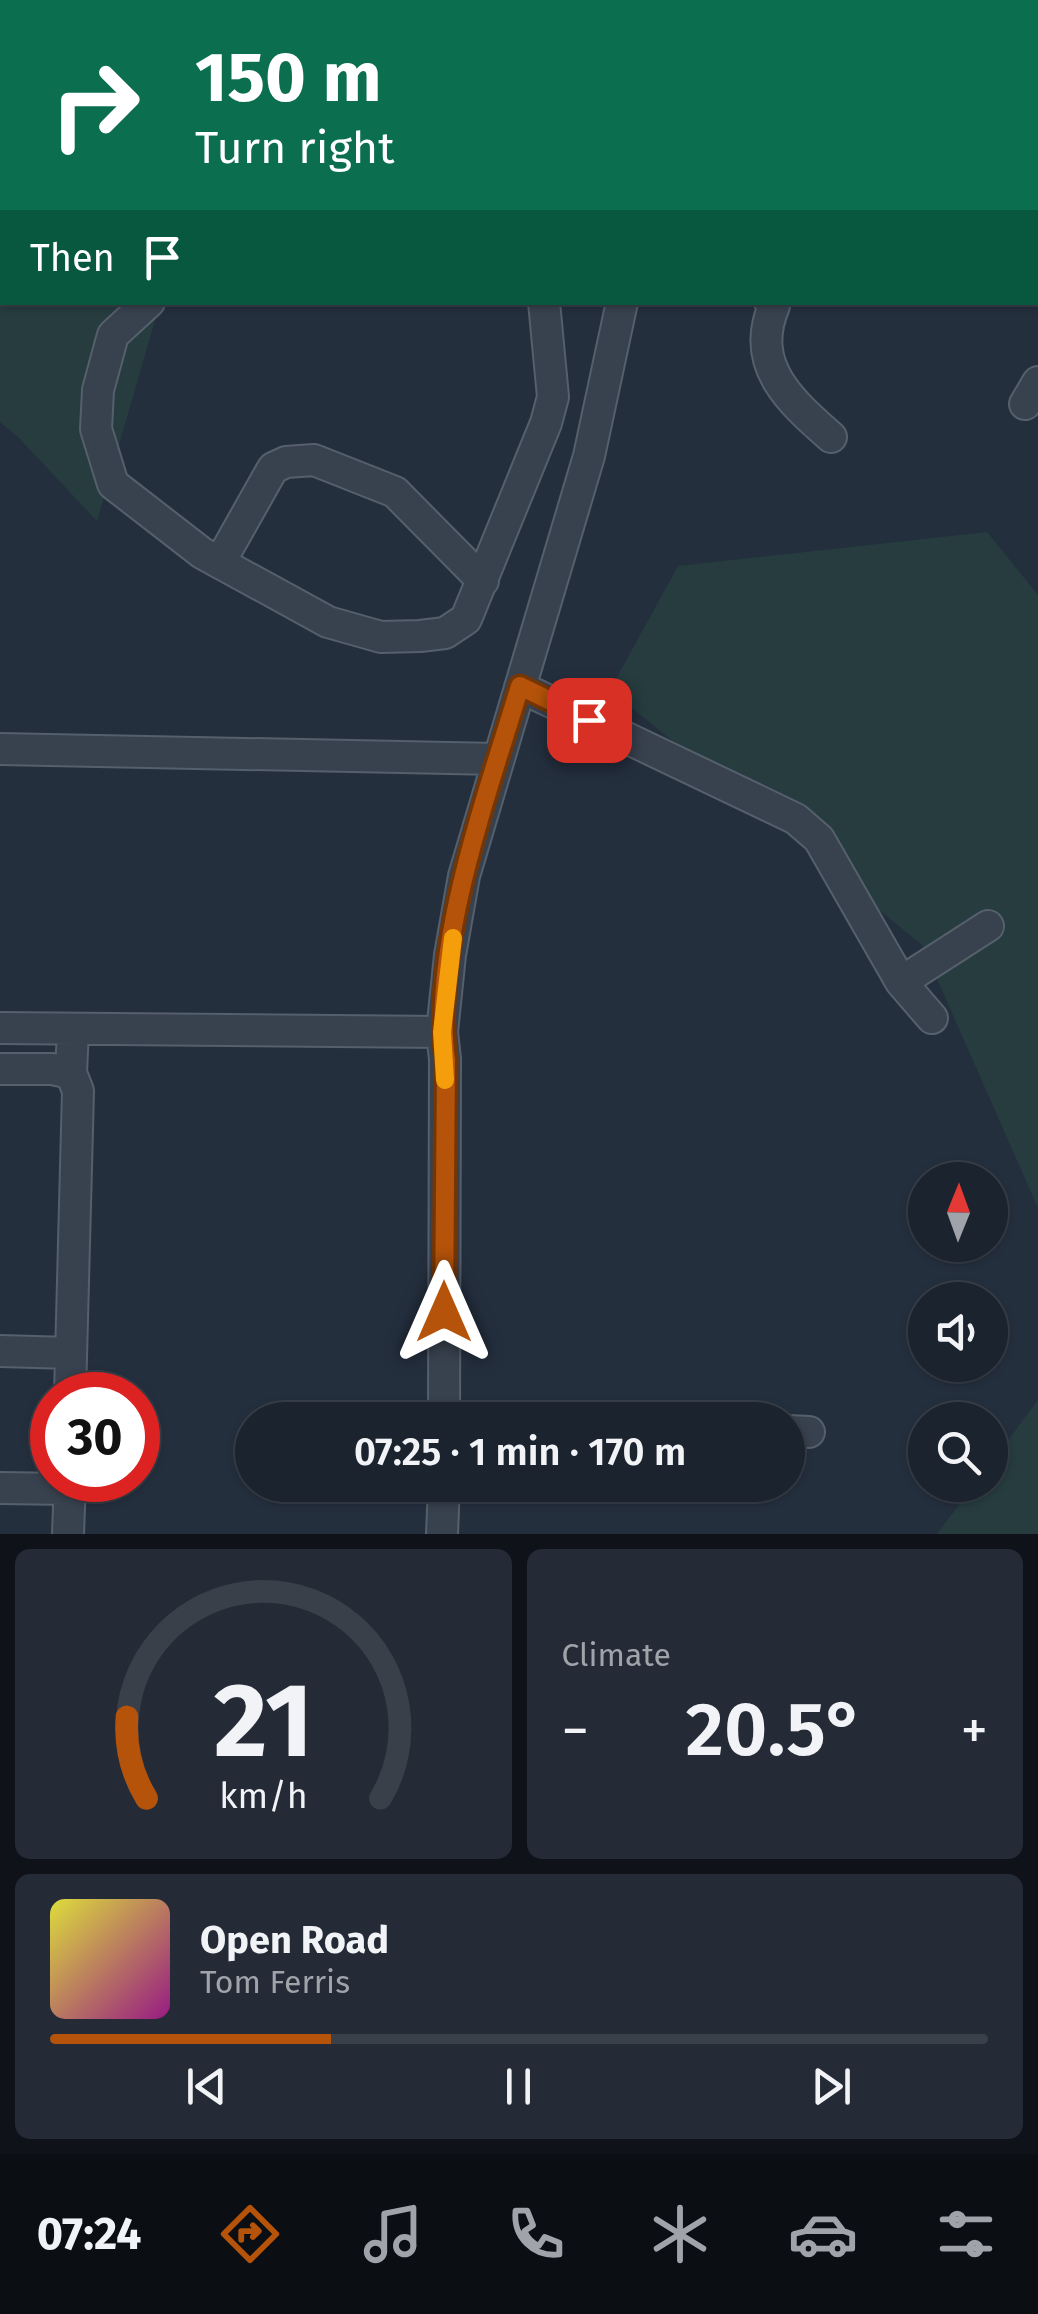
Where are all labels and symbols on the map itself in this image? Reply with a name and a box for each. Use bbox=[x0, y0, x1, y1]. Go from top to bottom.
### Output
pin bbox=[547, 678, 632, 763]
north arrow bbox=[908, 1162, 1008, 1262]
position arrow bbox=[392, 1260, 496, 1364]
speed limit sign: 30 bbox=[30, 1372, 160, 1502]

